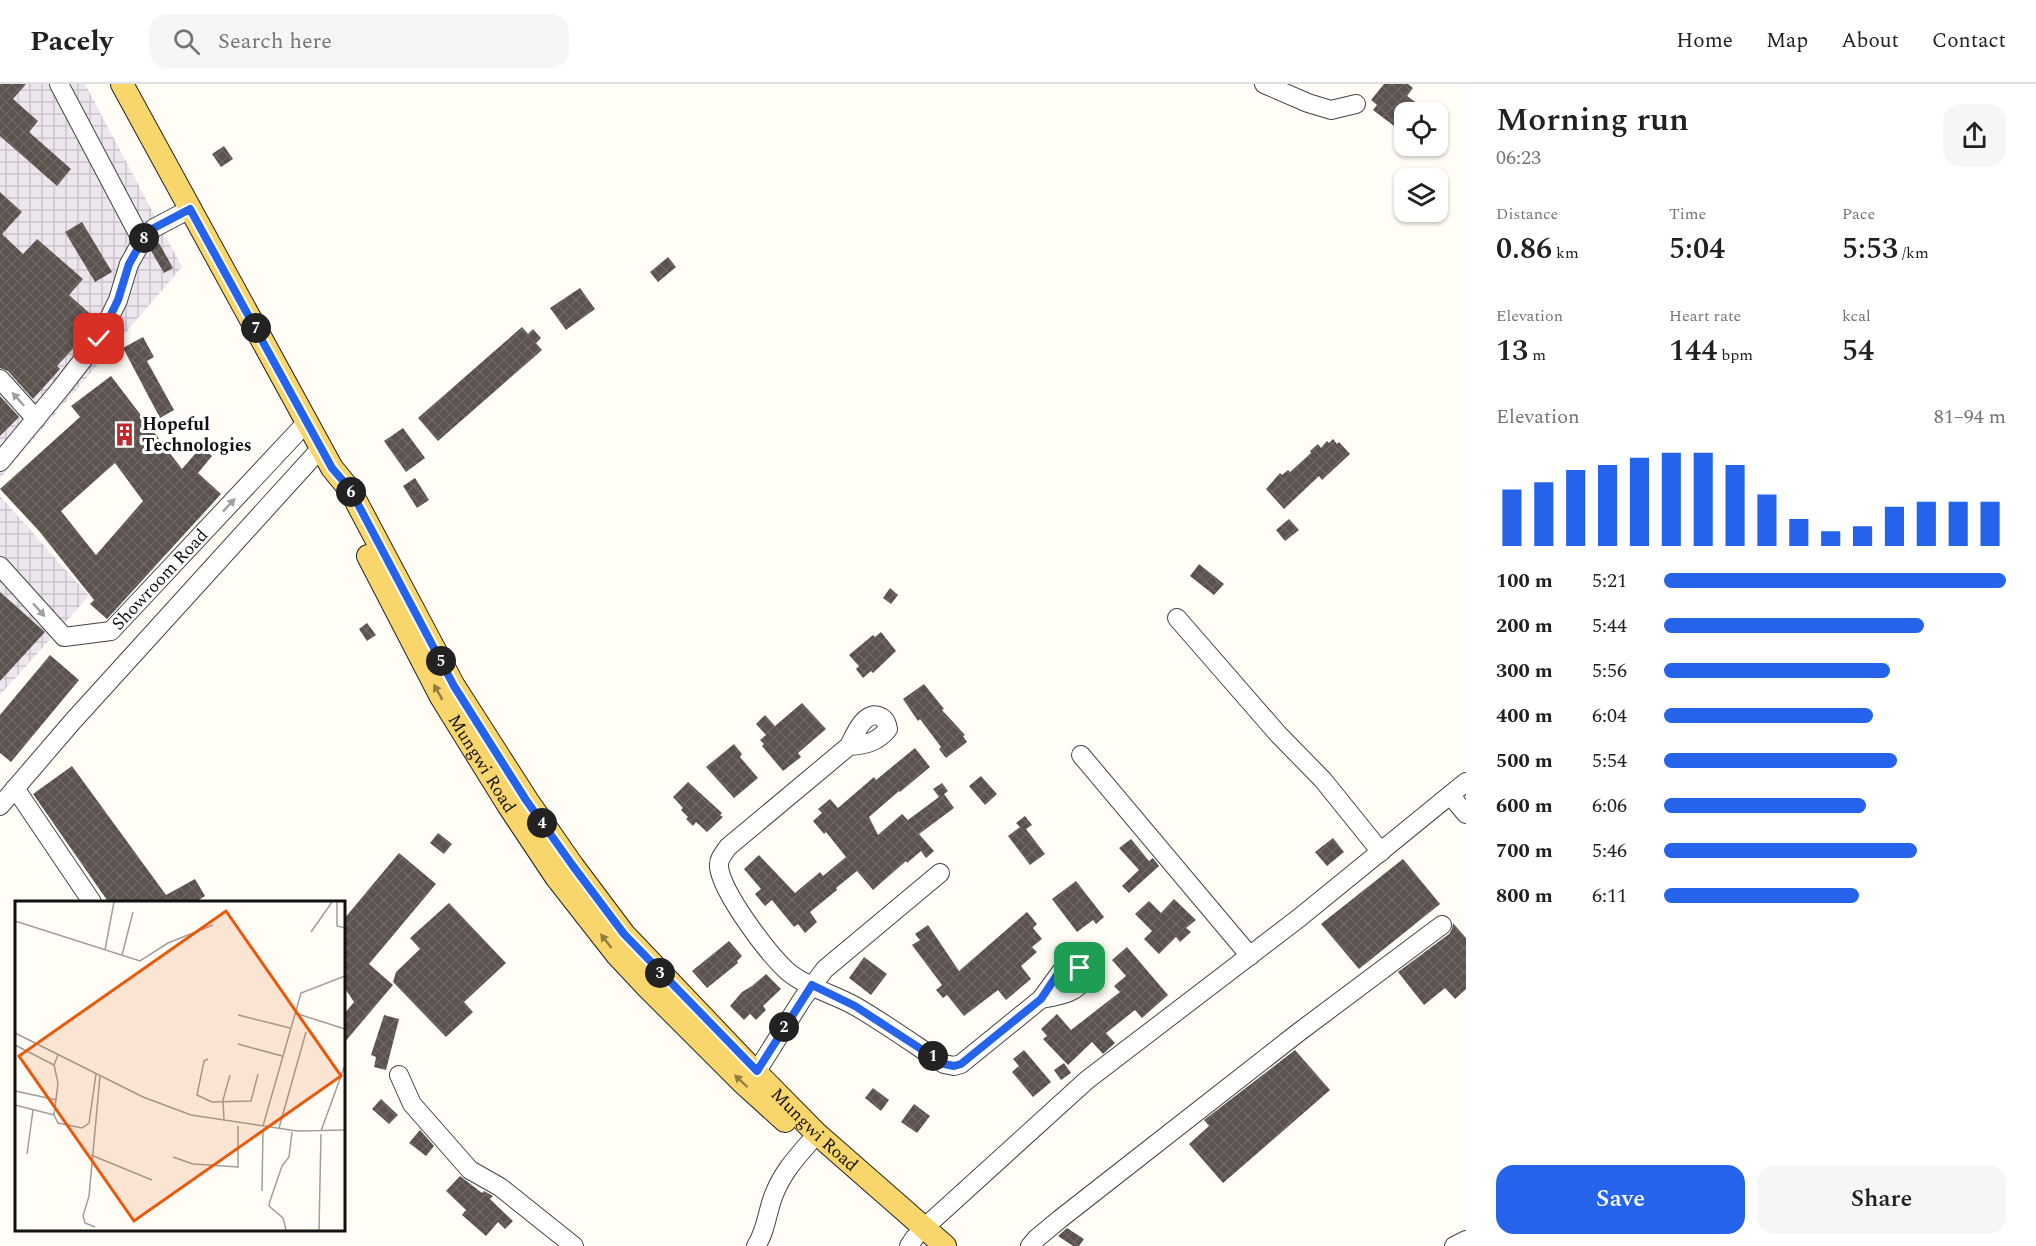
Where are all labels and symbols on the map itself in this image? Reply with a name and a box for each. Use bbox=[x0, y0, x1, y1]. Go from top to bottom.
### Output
pin: 8 bbox=[129, 223, 159, 253]
pin bbox=[73, 313, 124, 364]
pin: 7 bbox=[241, 313, 271, 343]
one-way arrow bbox=[12, 392, 25, 407]
place label: Hopeful Technologies bbox=[142, 411, 252, 459]
building icon: Hopeful Technologies bbox=[111, 421, 137, 447]
pin: 6 bbox=[336, 477, 366, 507]
one-way arrow bbox=[222, 498, 236, 512]
street label: Showroom Road bbox=[105, 522, 214, 636]
one-way arrow bbox=[32, 602, 45, 617]
pin: 5 bbox=[426, 646, 456, 676]
one-way arrow bbox=[433, 683, 443, 700]
street label: Mungwi Road bbox=[441, 709, 523, 818]
pin: 4 bbox=[527, 808, 557, 838]
inset map bbox=[15, 901, 345, 1231]
one-way arrow bbox=[600, 933, 612, 948]
pin bbox=[1054, 942, 1105, 993]
pin: 3 bbox=[645, 958, 675, 988]
pin: 2 bbox=[769, 1012, 799, 1042]
pin: 1 bbox=[918, 1041, 948, 1071]
one-way arrow bbox=[735, 1074, 749, 1088]
street label: Mungwi Road bbox=[765, 1081, 864, 1178]

